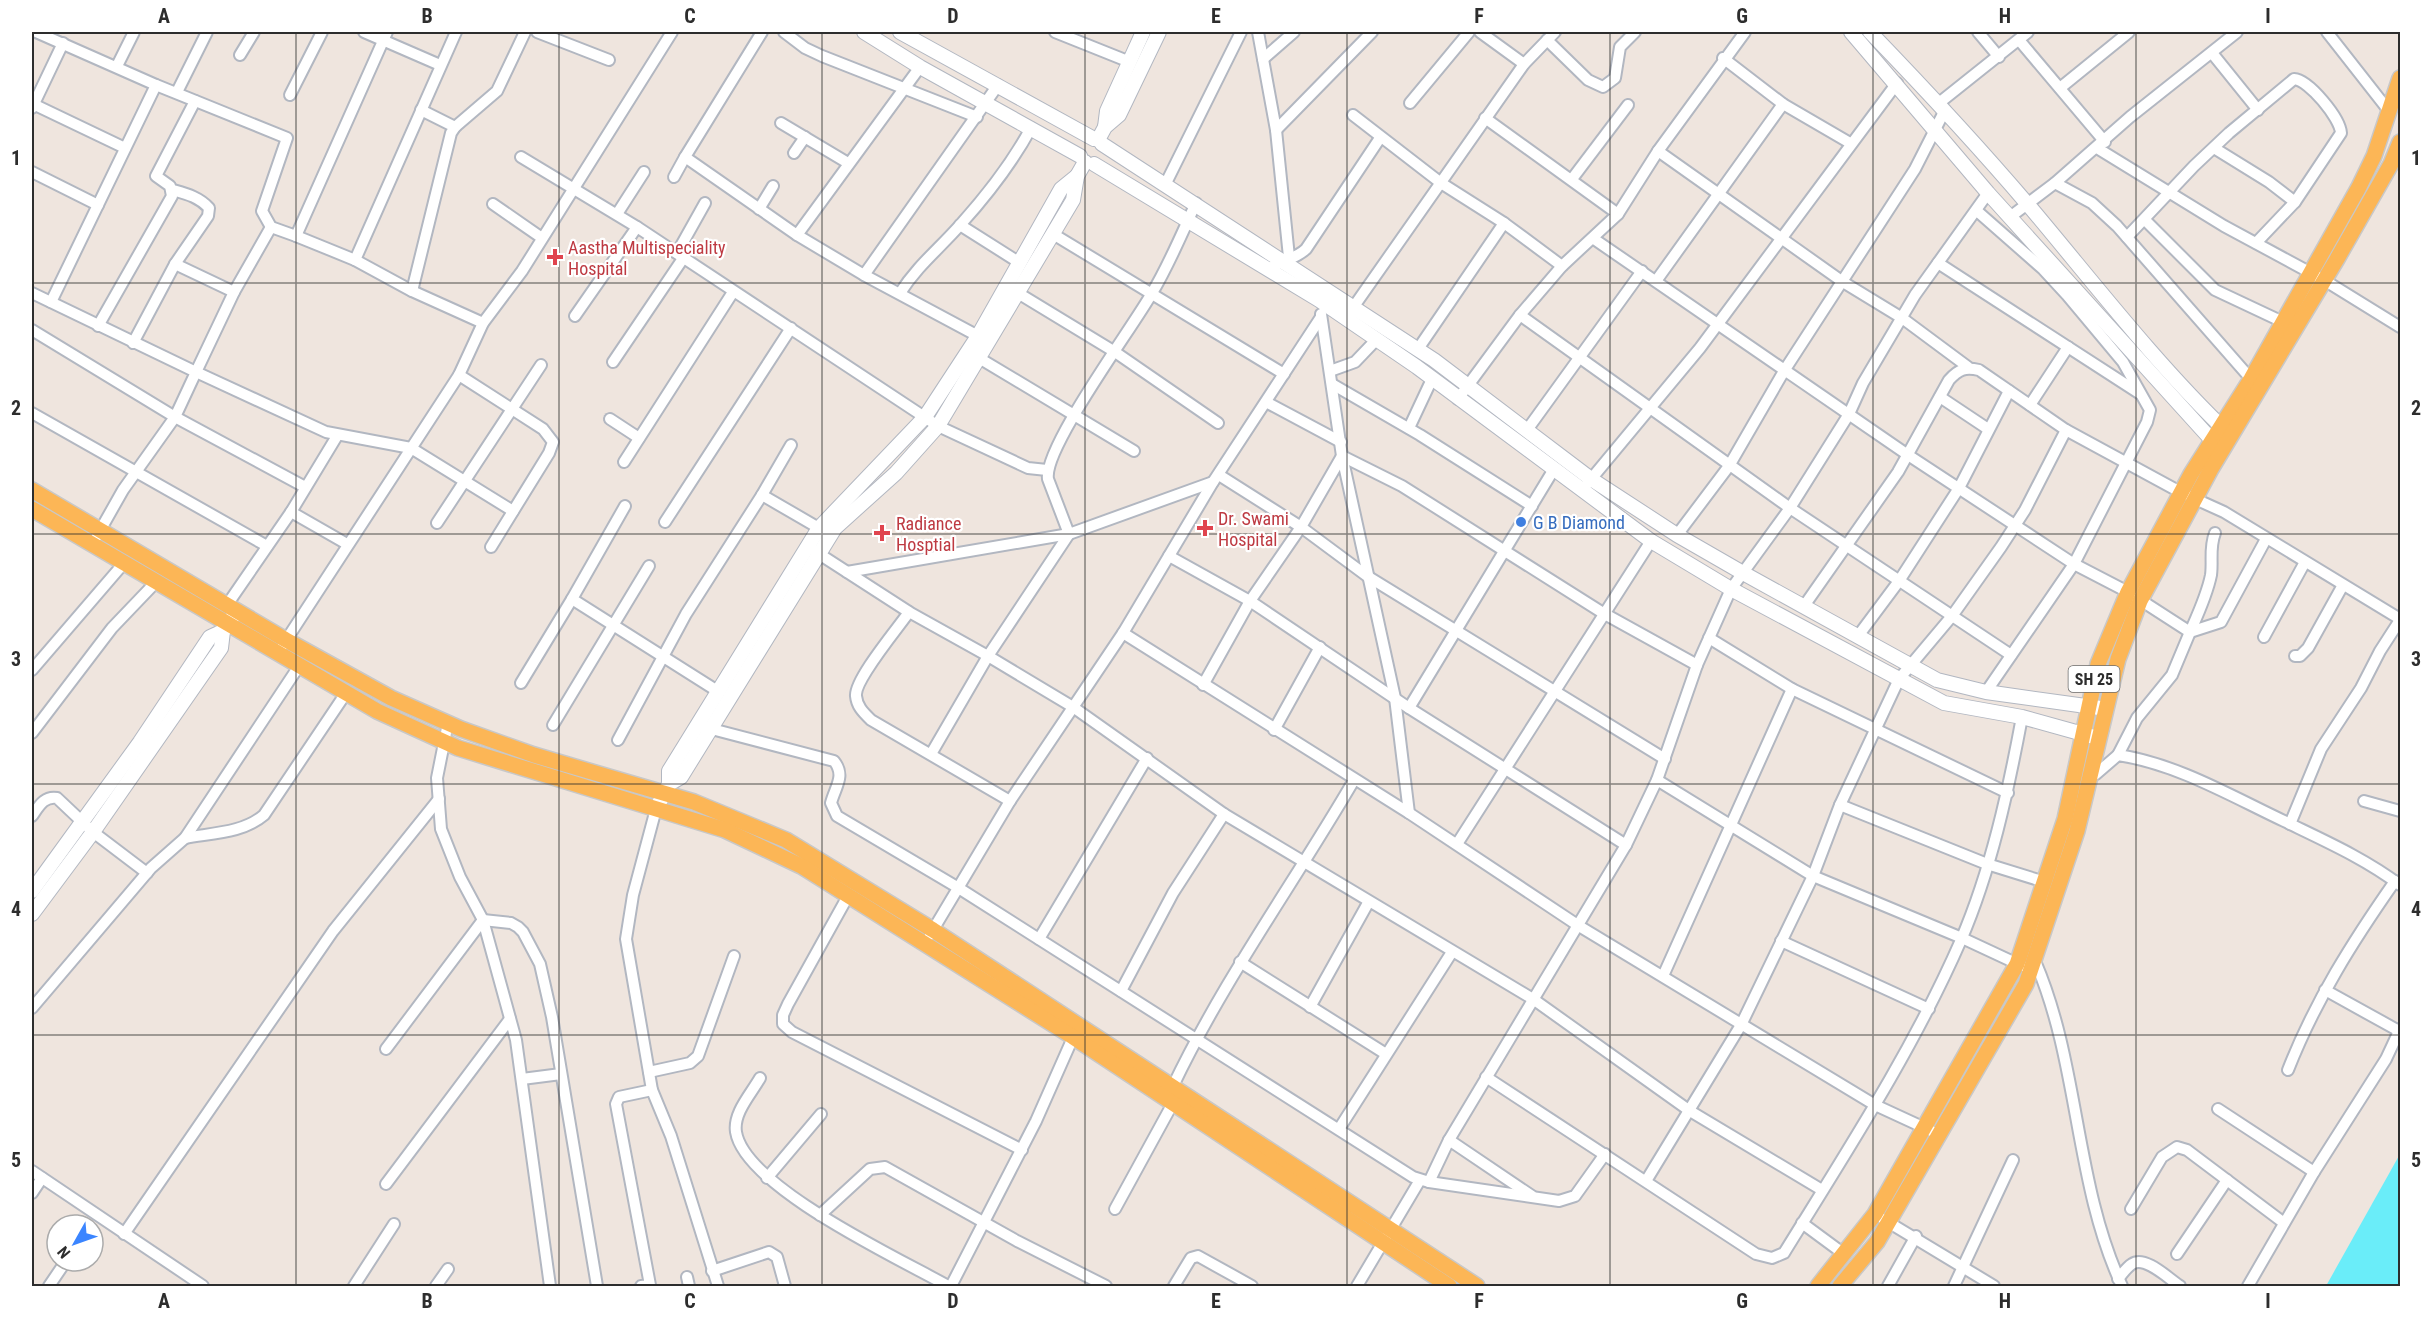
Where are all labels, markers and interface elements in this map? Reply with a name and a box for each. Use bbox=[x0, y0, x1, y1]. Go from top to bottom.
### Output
text: A bbox=[158, 4, 170, 28]
text: B bbox=[421, 4, 433, 28]
text: C bbox=[684, 4, 696, 28]
text: D bbox=[947, 4, 959, 28]
text: E bbox=[1211, 4, 1221, 28]
text: F bbox=[1474, 4, 1484, 28]
text: G bbox=[1736, 4, 1748, 28]
text: H bbox=[1999, 4, 2011, 28]
text: I bbox=[2265, 4, 2271, 28]
text: 1 bbox=[11, 146, 21, 170]
text: 1 bbox=[2411, 146, 2421, 170]
place label: Aastha Multispeciality Hospital bbox=[568, 237, 726, 279]
marker: Aastha Multispeciality Hospital bbox=[546, 248, 564, 266]
text: 2 bbox=[11, 396, 21, 420]
text: 2 bbox=[2411, 396, 2421, 420]
place label: Dr. Swami Hospital bbox=[1218, 508, 1289, 550]
place label: G B Diamond bbox=[1533, 512, 1625, 533]
place label: Radiance Hosptial bbox=[896, 513, 961, 555]
marker: G B Diamond bbox=[1514, 515, 1528, 529]
marker: Dr. Swami Hospital bbox=[1196, 519, 1214, 537]
marker: Radiance Hosptial bbox=[873, 524, 891, 542]
text: 3 bbox=[11, 647, 21, 671]
text: 3 bbox=[2411, 647, 2421, 671]
road number: SH 25 bbox=[2068, 666, 2120, 692]
text: 4 bbox=[11, 897, 21, 921]
text: 4 bbox=[2411, 897, 2421, 921]
text: 5 bbox=[11, 1148, 21, 1172]
text: 5 bbox=[2411, 1148, 2421, 1172]
north arrow bbox=[45, 1213, 105, 1273]
text: N bbox=[53, 1242, 74, 1262]
text: A bbox=[158, 1289, 170, 1313]
text: B bbox=[421, 1289, 433, 1313]
text: C bbox=[684, 1289, 696, 1313]
text: D bbox=[947, 1289, 959, 1313]
text: E bbox=[1211, 1289, 1221, 1313]
text: F bbox=[1474, 1289, 1484, 1313]
text: G bbox=[1736, 1289, 1748, 1313]
text: H bbox=[1999, 1289, 2011, 1313]
text: I bbox=[2265, 1289, 2271, 1313]

